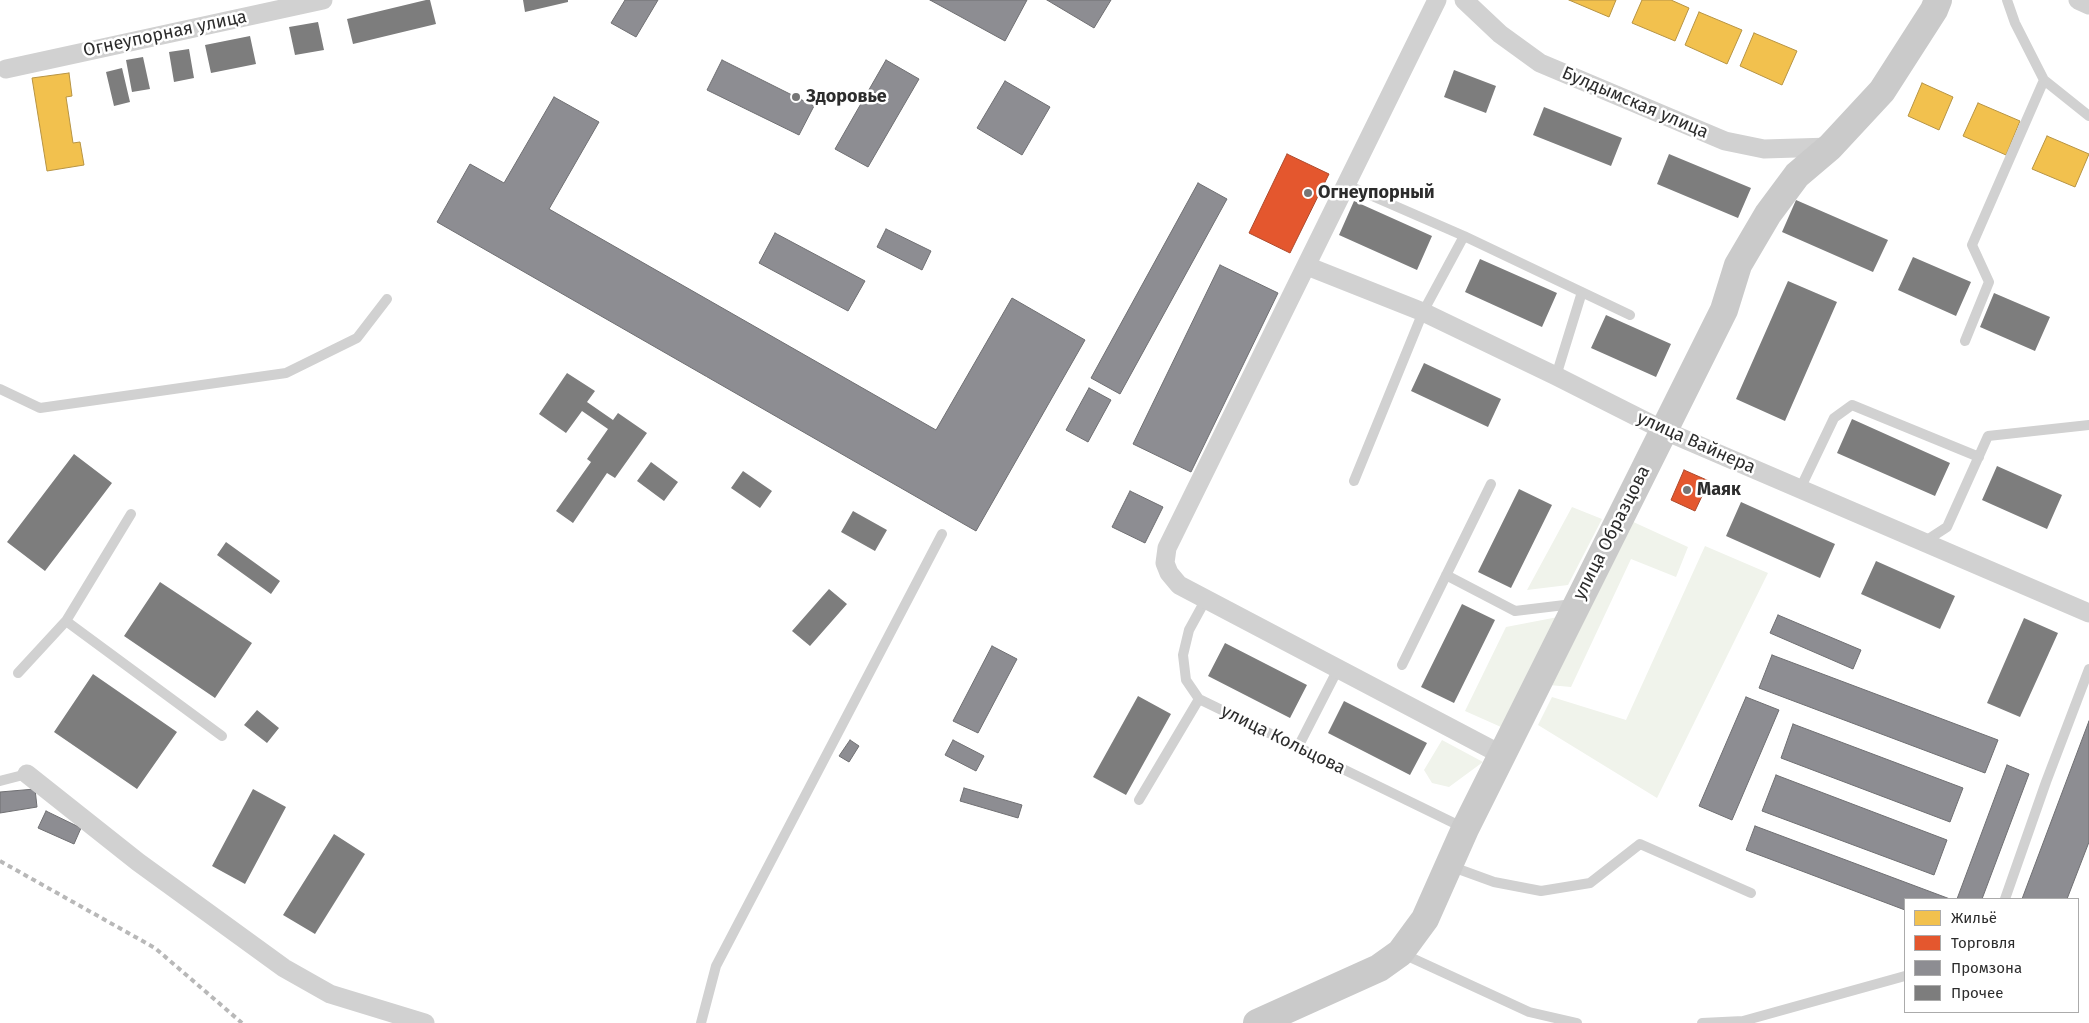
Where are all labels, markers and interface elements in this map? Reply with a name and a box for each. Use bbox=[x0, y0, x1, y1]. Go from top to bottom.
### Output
street label: Огнеупорная улица bbox=[81, 6, 249, 62]
street label: Булдымская улица bbox=[1559, 62, 1711, 144]
place label: Здоровье bbox=[806, 86, 887, 108]
marker: Здоровье bbox=[790, 91, 802, 103]
place label: Огнеупорный bbox=[1318, 182, 1435, 204]
marker: Огнеупорный bbox=[1302, 187, 1314, 199]
street label: улица Вайнера bbox=[1633, 407, 1759, 479]
street label: улица Образцова bbox=[1569, 462, 1655, 604]
place label: Маяк bbox=[1697, 479, 1741, 501]
marker: Маяк bbox=[1681, 484, 1693, 496]
street label: улица Кольцова bbox=[1217, 701, 1349, 779]
legend bbox=[1904, 898, 2079, 1013]
text: Жильё bbox=[1951, 909, 1997, 927]
text: Торговля bbox=[1951, 934, 2016, 952]
text: Промзона bbox=[1951, 959, 2022, 977]
text: Прочее bbox=[1951, 984, 2003, 1002]

